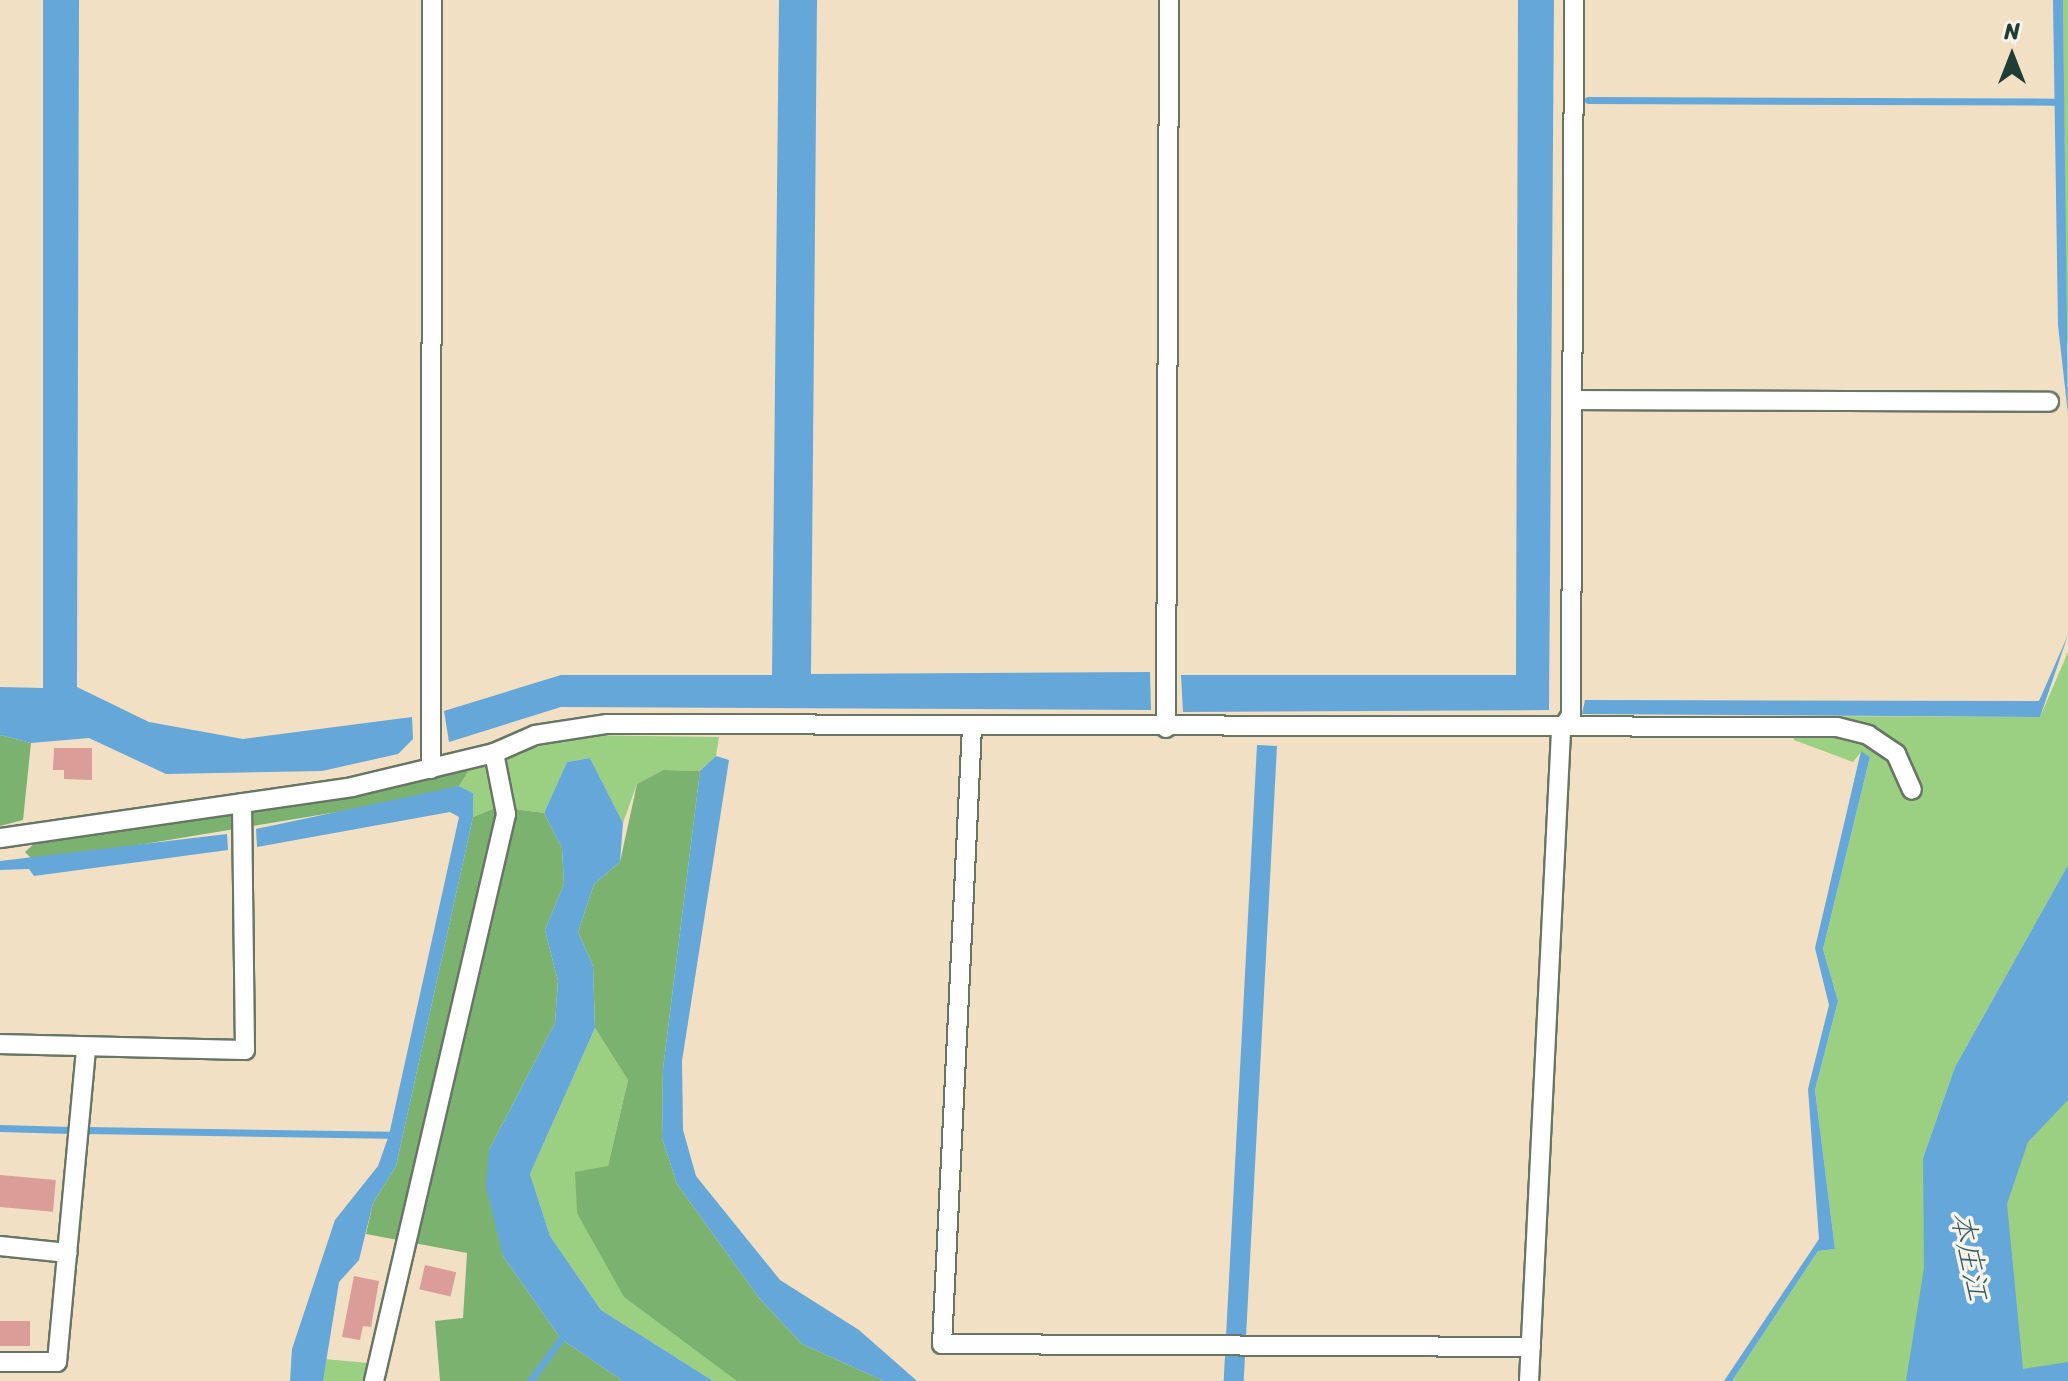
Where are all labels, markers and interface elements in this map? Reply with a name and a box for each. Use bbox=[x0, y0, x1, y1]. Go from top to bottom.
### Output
text: N bbox=[2004, 12, 2020, 51]
north arrow bbox=[1972, 16, 2052, 96]
water label: 本庄江 bbox=[1944, 1208, 1996, 1304]

